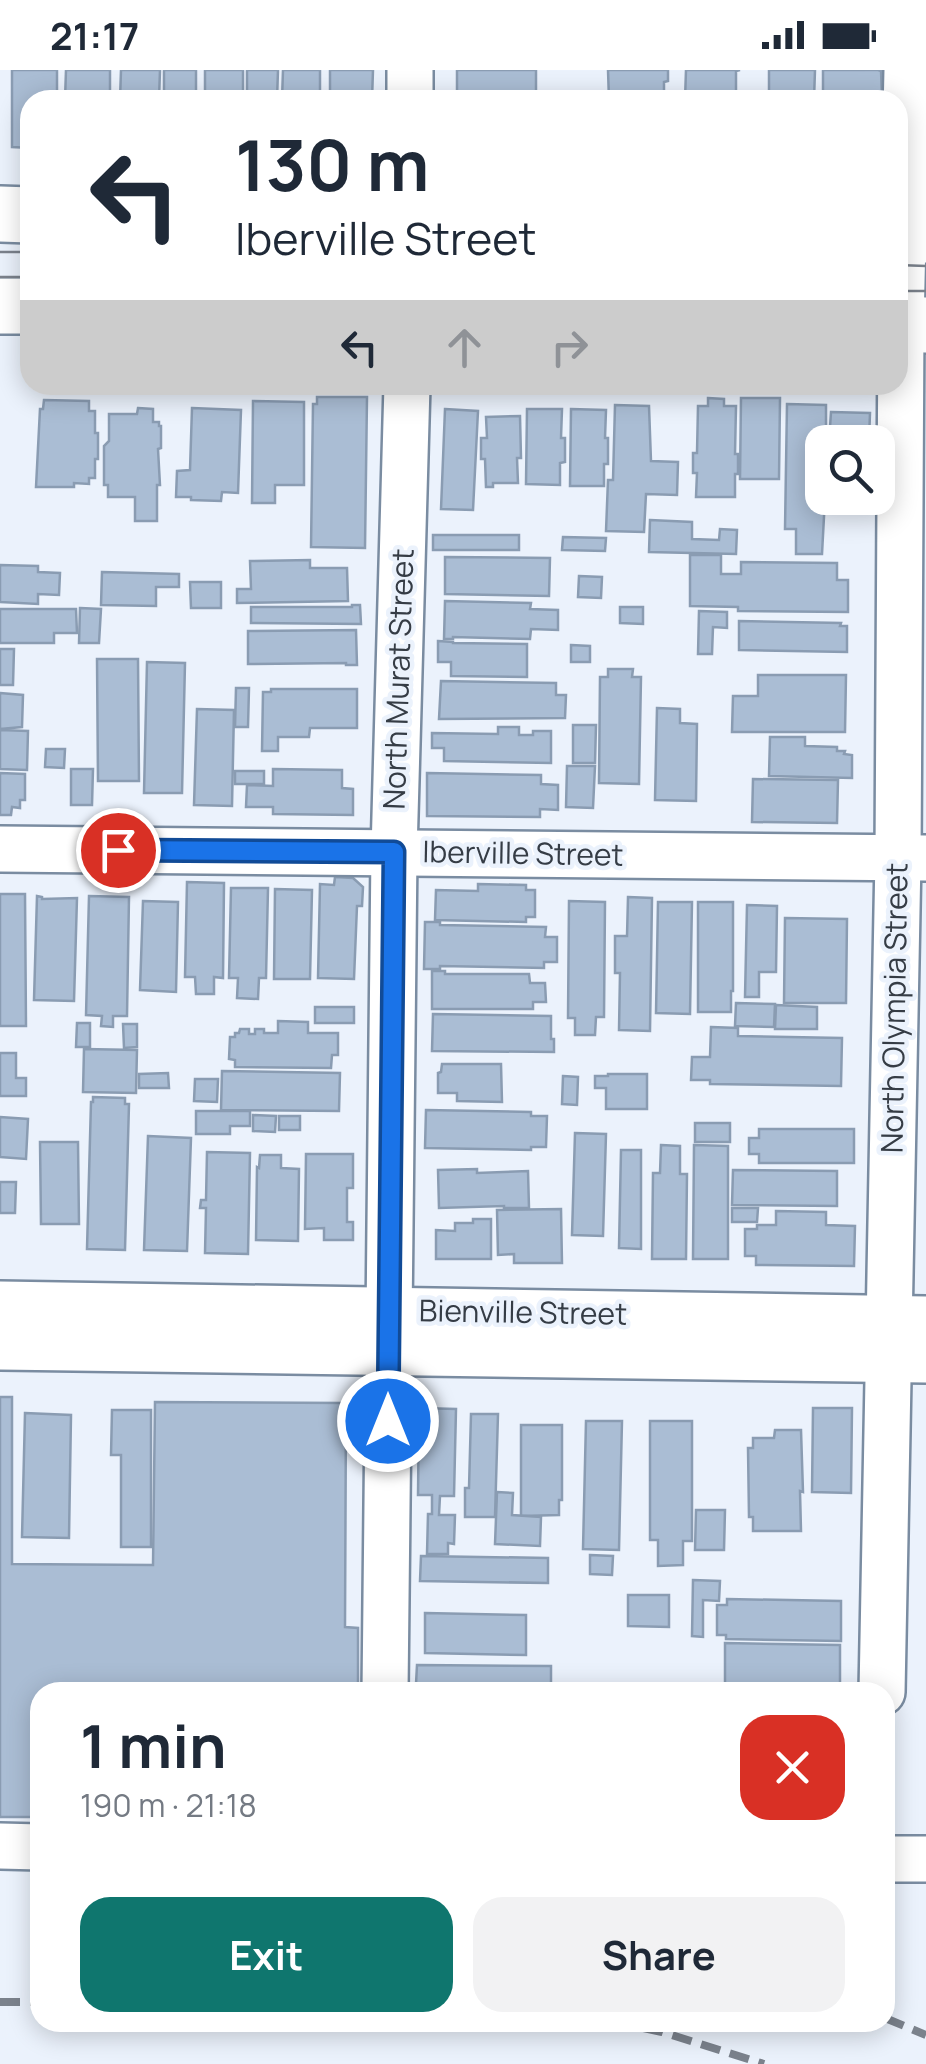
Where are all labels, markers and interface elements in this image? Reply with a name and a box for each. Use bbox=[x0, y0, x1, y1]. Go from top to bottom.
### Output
text: 21:17 bbox=[50, 9, 139, 61]
text: 130 m bbox=[235, 116, 429, 212]
icon: left bbox=[70, 130, 200, 260]
text: Iberville Street bbox=[235, 207, 537, 269]
icon: left bbox=[332, 320, 387, 375]
icon: ahead bbox=[437, 320, 492, 375]
icon: right bbox=[542, 320, 597, 375]
map controls bbox=[805, 425, 895, 515]
button: search bbox=[805, 425, 895, 515]
street label: North Murat Street bbox=[372, 548, 423, 810]
pin bbox=[76, 808, 161, 893]
icon: arrive bbox=[91, 823, 146, 878]
street label: Iberville Street bbox=[422, 830, 624, 875]
street label: North Olympia Street bbox=[870, 862, 917, 1154]
street label: Bienville Street bbox=[419, 1289, 627, 1334]
position arrow bbox=[336, 1369, 440, 1473]
text: 1 min bbox=[80, 1704, 227, 1786]
button: close bbox=[740, 1715, 845, 1820]
text: 190 m · 21:18 bbox=[80, 1783, 257, 1827]
button: Exit bbox=[80, 1897, 453, 2012]
button: Share bbox=[473, 1897, 845, 2012]

